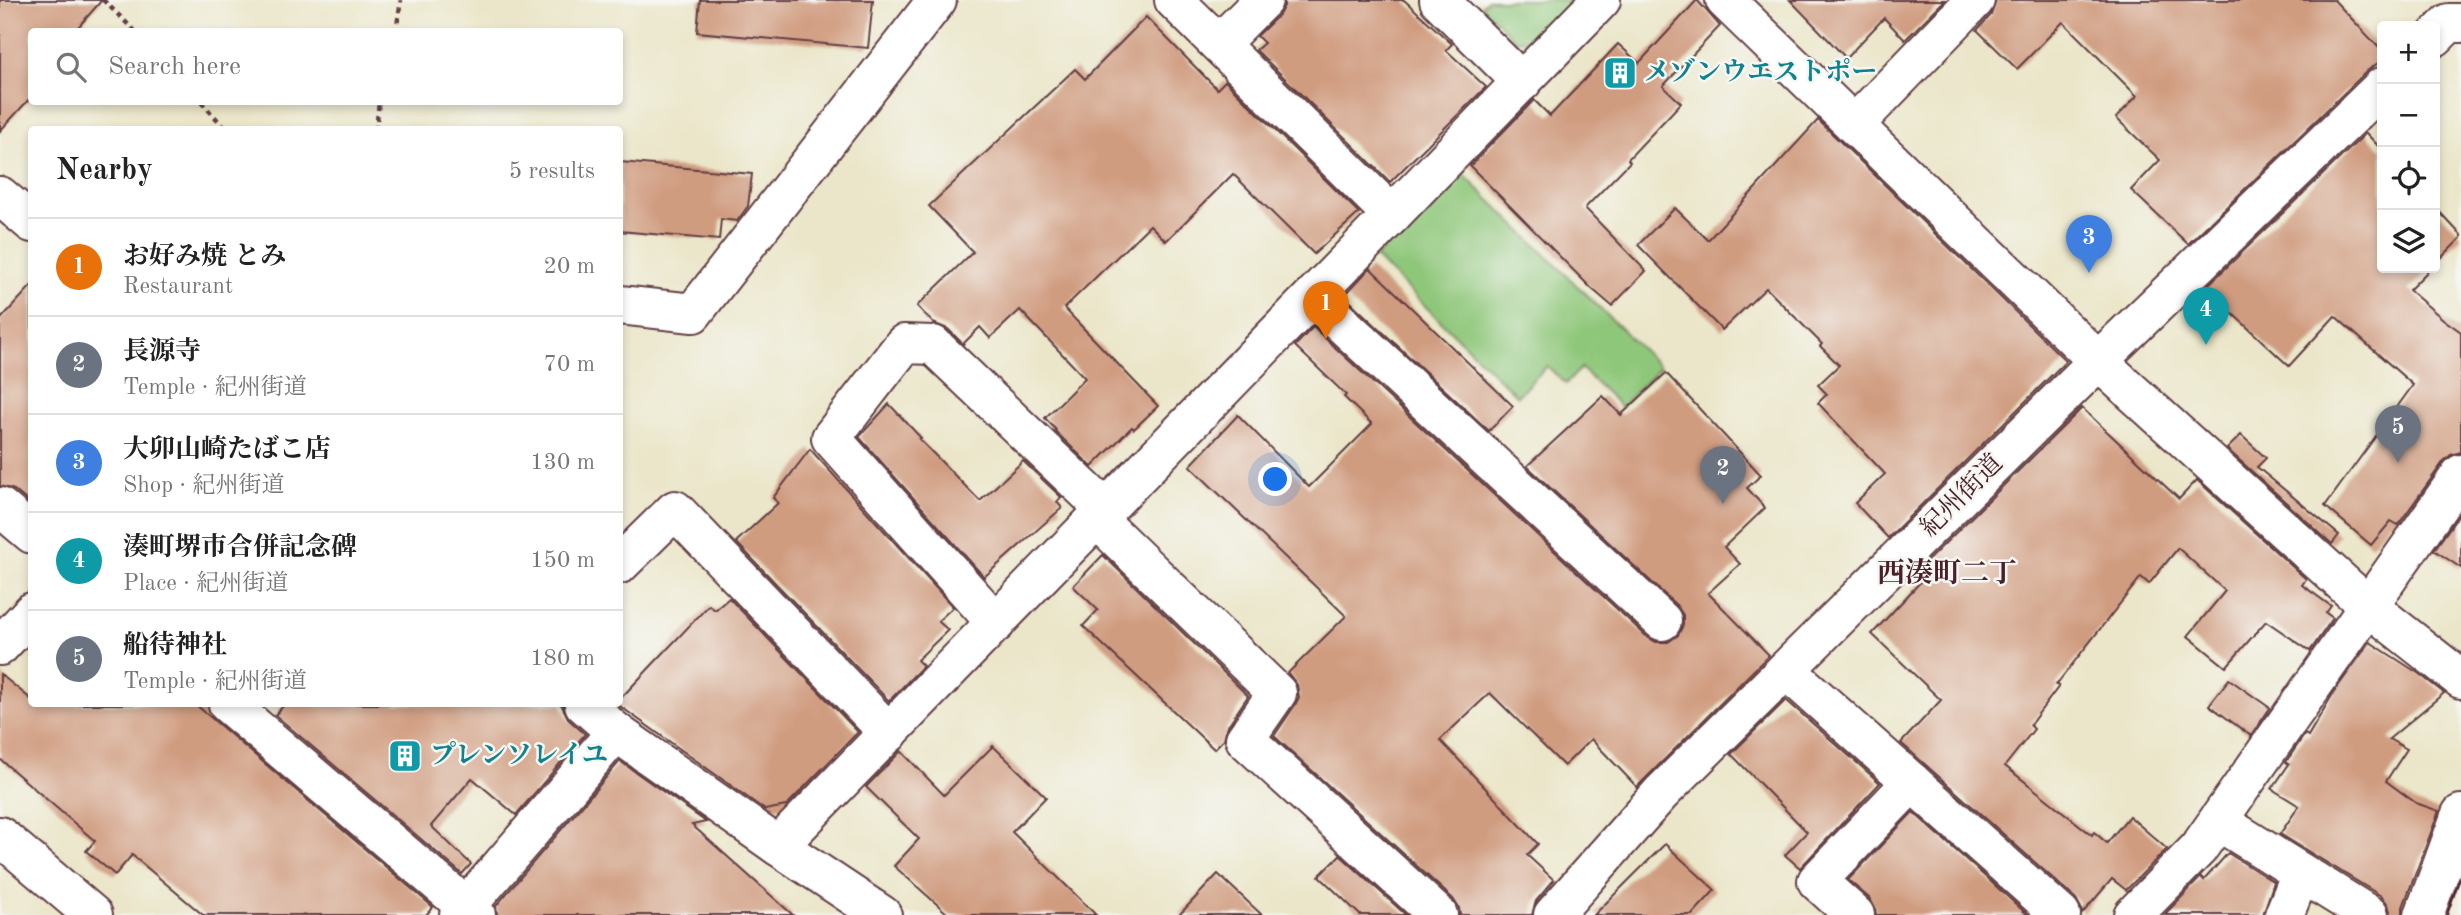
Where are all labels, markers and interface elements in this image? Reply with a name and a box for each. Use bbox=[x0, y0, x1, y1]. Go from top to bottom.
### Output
map controls bbox=[2377, 21, 2440, 273]
button: + bbox=[2377, 21, 2440, 84]
search box bbox=[28, 28, 623, 105]
icon: search bbox=[52, 48, 90, 86]
text: Search here bbox=[108, 54, 241, 80]
building icon: メゾンウエストポー bbox=[1601, 54, 1639, 92]
place label: メゾンウエストポー bbox=[1644, 57, 1877, 86]
button: − bbox=[2377, 84, 2440, 147]
button: locate bbox=[2377, 147, 2440, 210]
text: Nearby bbox=[56, 156, 153, 186]
text: 5 results bbox=[509, 160, 595, 183]
button: layers bbox=[2377, 210, 2440, 273]
pin: 3 bbox=[2066, 215, 2112, 273]
text: お好み焼 とみ bbox=[123, 244, 286, 270]
text: 1 bbox=[72, 255, 86, 278]
text: 20 m bbox=[544, 255, 595, 278]
text: Restaurant bbox=[123, 275, 233, 298]
pin: 1 bbox=[1303, 281, 1349, 339]
pin: 4 bbox=[2183, 287, 2229, 345]
text: 長源寺 bbox=[123, 339, 201, 365]
text: 2 bbox=[72, 353, 86, 376]
text: 70 m bbox=[544, 353, 595, 376]
text: Temple · 紀州街道 bbox=[123, 376, 307, 399]
pin: 5 bbox=[2375, 405, 2421, 463]
text: 大卯山崎たばこ店 bbox=[123, 437, 331, 463]
pin: 2 bbox=[1700, 446, 1746, 504]
street label: 紀州街道 bbox=[1915, 449, 2008, 542]
text: 3 bbox=[72, 451, 86, 474]
text: 130 m bbox=[530, 451, 595, 474]
your location bbox=[1258, 462, 1292, 496]
text: Shop · 紀州街道 bbox=[123, 474, 284, 497]
text: 湊町堺市合併記念碑 bbox=[123, 535, 357, 561]
text: 4 bbox=[72, 549, 86, 572]
text: 150 m bbox=[530, 549, 595, 572]
district label: 西湊町二丁 bbox=[1877, 557, 2017, 589]
text: Place · 紀州街道 bbox=[123, 572, 288, 595]
text: 船待神社 bbox=[123, 633, 227, 659]
text: 5 bbox=[72, 647, 86, 670]
text: 180 m bbox=[530, 647, 595, 670]
text: Temple · 紀州街道 bbox=[123, 670, 307, 693]
building icon: プレンソレイユ bbox=[386, 737, 424, 775]
place label: プレンソレイユ bbox=[430, 741, 608, 769]

